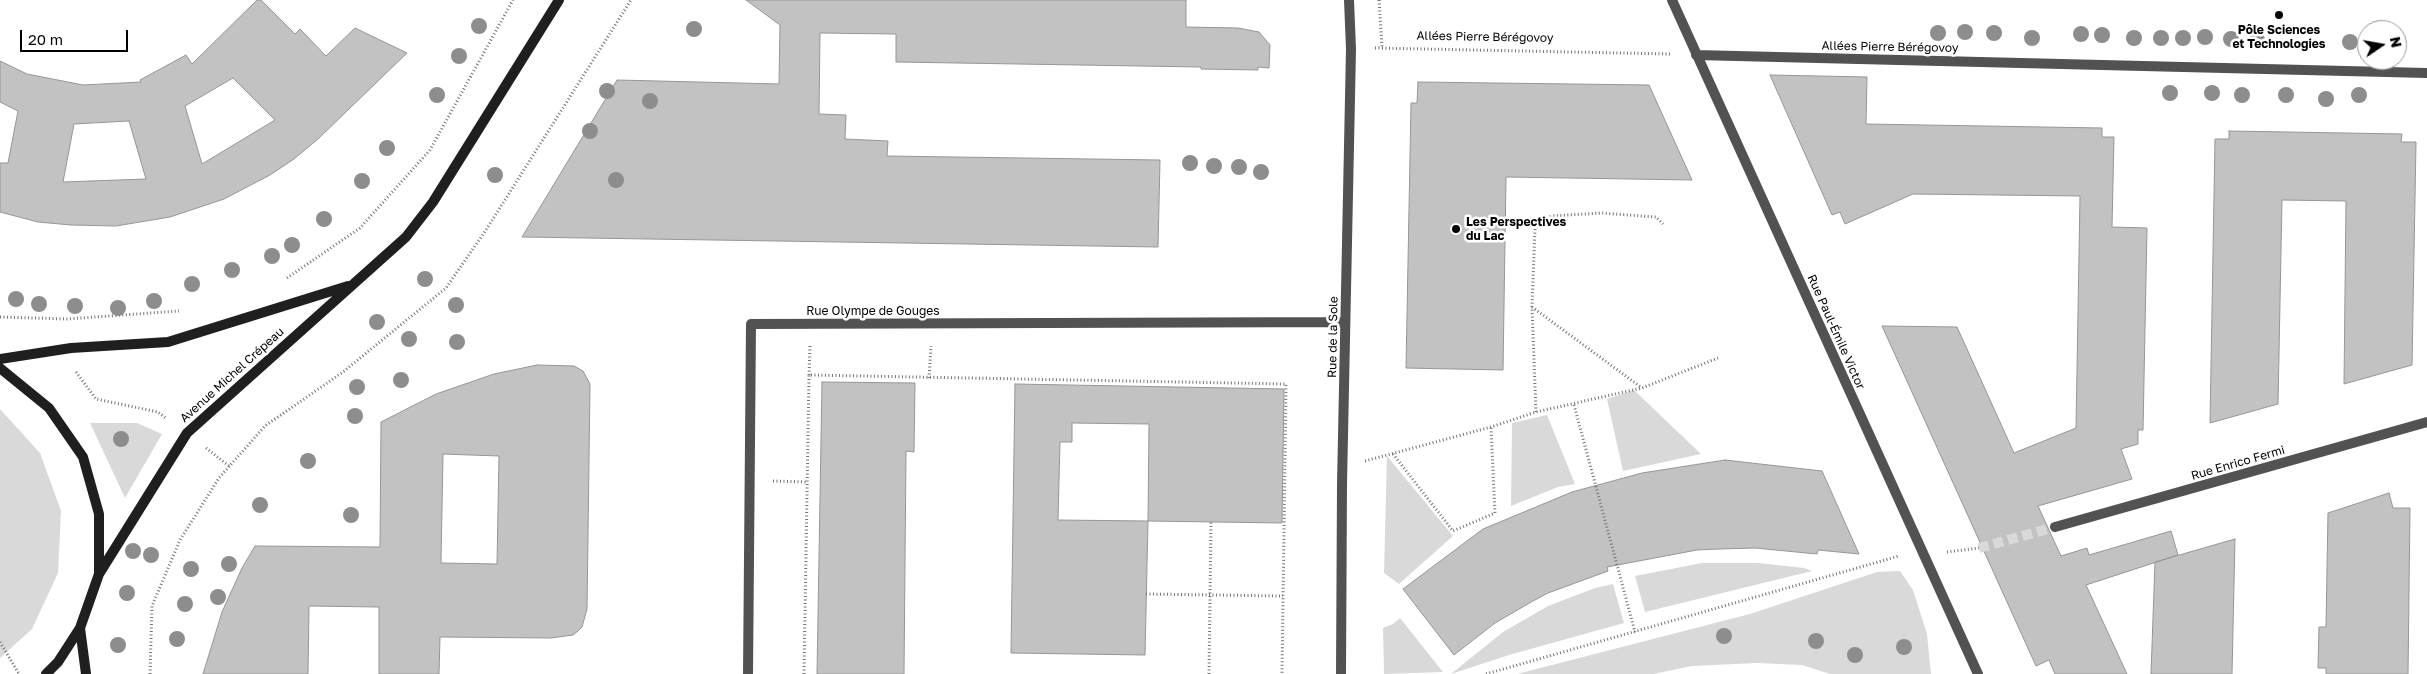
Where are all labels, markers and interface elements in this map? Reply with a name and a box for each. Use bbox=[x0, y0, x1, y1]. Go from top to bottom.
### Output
marker: Pôle Sciences et Technologies bbox=[2273, 9, 2285, 21]
scale bar bbox=[22, 20, 130, 52]
north arrow bbox=[2357, 20, 2407, 70]
place label: Pôle Sciences et Technologies bbox=[2233, 23, 2325, 51]
street label: Allées Pierre Bérégovoy bbox=[1416, 29, 1554, 45]
text: 20 m bbox=[28, 30, 63, 48]
text: N bbox=[2387, 35, 2406, 49]
street label: Allées Pierre Bérégovoy bbox=[1821, 39, 1959, 55]
place label: Les Perspectives du Lac bbox=[1466, 215, 1566, 243]
marker: Les Perspectives du Lac bbox=[1450, 223, 1462, 235]
street label: Rue Paul-Émile Victor bbox=[1804, 272, 1868, 392]
street label: Rue de la Sole bbox=[1325, 296, 1341, 378]
street label: Rue Olympe de Gouges bbox=[806, 304, 940, 318]
street label: Avenue Michel Crépeau bbox=[177, 325, 287, 425]
street label: Rue Enrico Fermi bbox=[2189, 443, 2287, 483]

